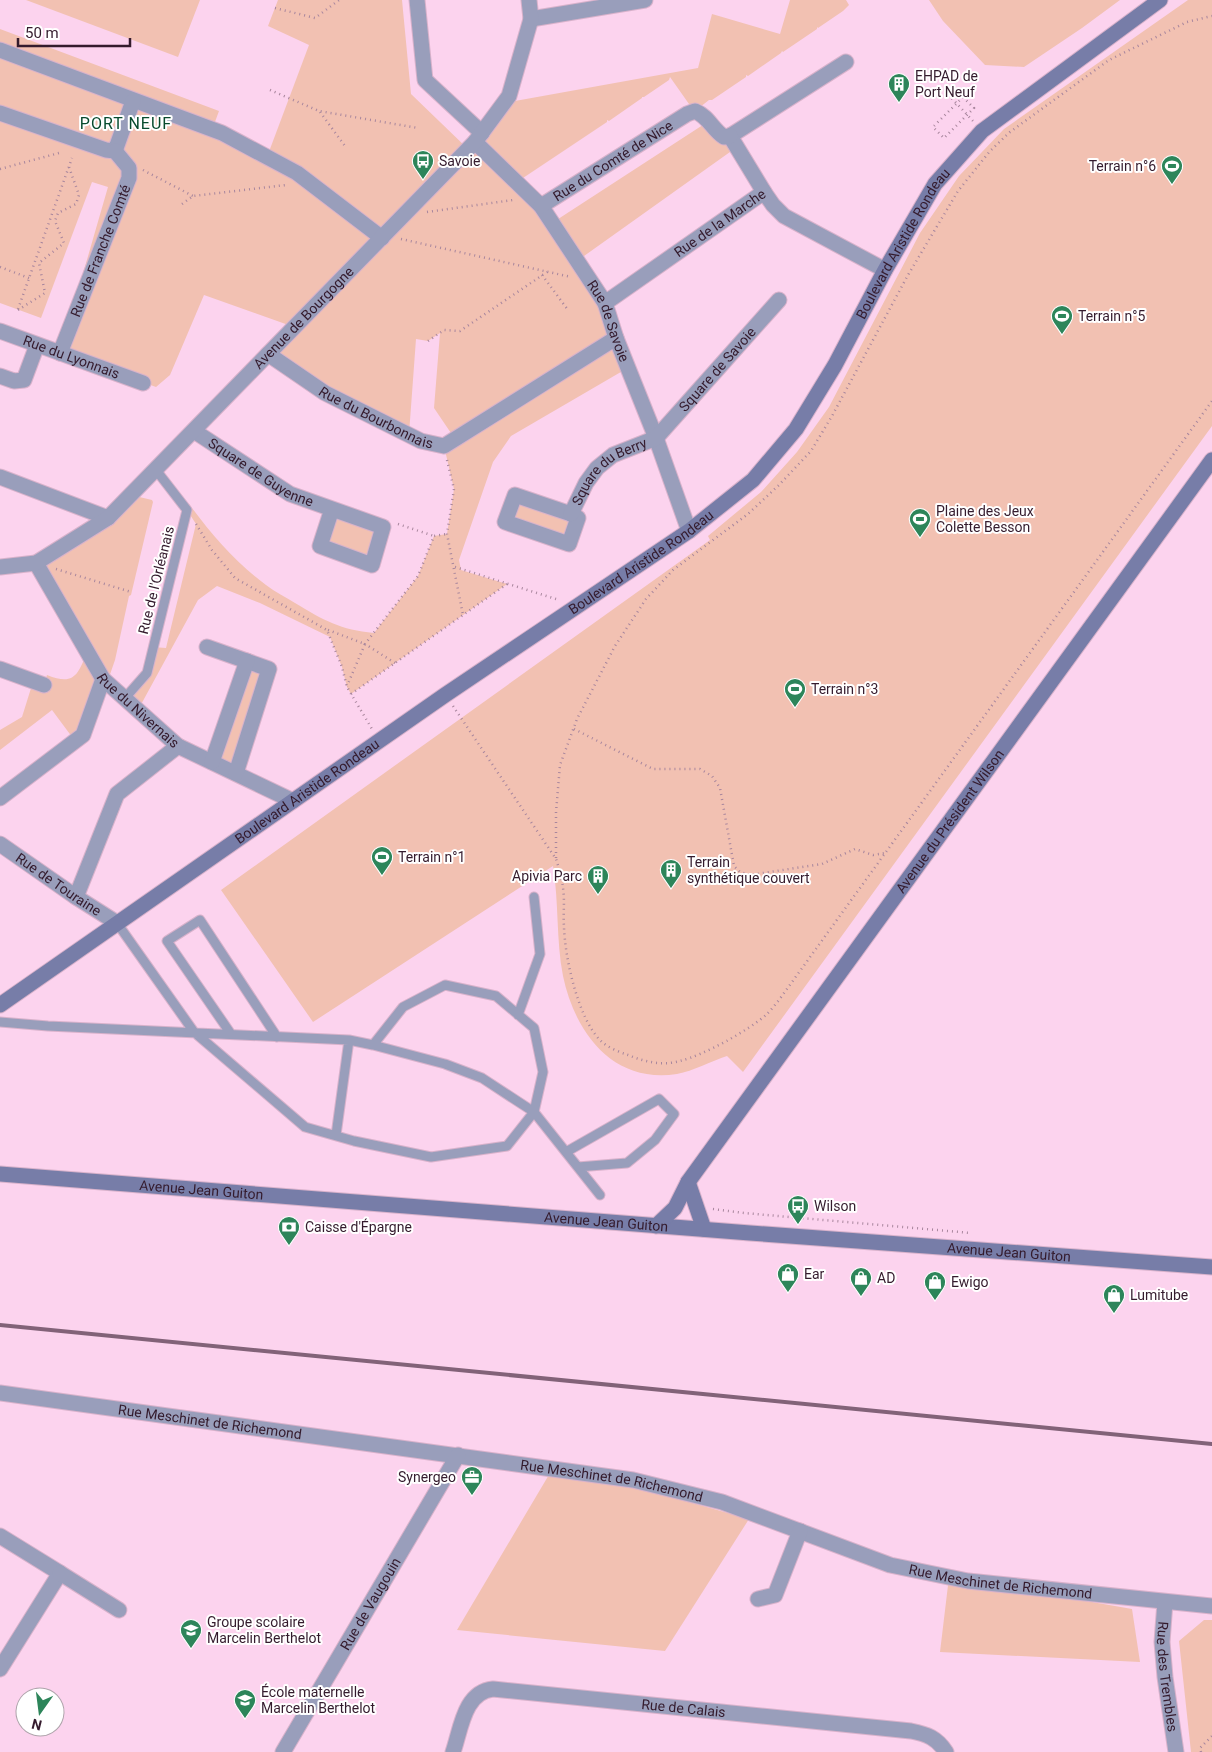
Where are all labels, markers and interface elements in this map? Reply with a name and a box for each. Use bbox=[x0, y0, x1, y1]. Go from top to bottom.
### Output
scale bar bbox=[18, 15, 130, 47]
text: 50 m bbox=[25, 24, 59, 42]
place label: EHPAD de Port Neuf bbox=[915, 68, 978, 100]
building icon: EHPAD de Port Neuf bbox=[887, 72, 911, 103]
district label: PORT NEUF bbox=[80, 114, 172, 133]
street label: Rue du Comté de Nice bbox=[550, 117, 676, 204]
bus stop icon: Savoie bbox=[411, 149, 435, 180]
place label: Savoie bbox=[439, 153, 480, 169]
sports icon: Terrain n°6 bbox=[1160, 154, 1184, 185]
place label: Terrain n°6 bbox=[1089, 158, 1156, 174]
street label: Boulevard Aristide Rondeau bbox=[853, 165, 953, 322]
street label: Rue de Franche Comté bbox=[67, 182, 134, 319]
street label: Rue de la Marche bbox=[671, 186, 768, 260]
street label: Avenue de Bourgogne bbox=[250, 263, 357, 372]
street label: Rue de Savoie bbox=[584, 277, 633, 364]
sports icon: Terrain n°5 bbox=[1050, 304, 1074, 335]
place label: Terrain n°5 bbox=[1078, 308, 1146, 324]
street label: Square de Savoie bbox=[676, 324, 759, 415]
street label: Rue du Lyonnais bbox=[21, 332, 122, 382]
street label: Rue du Bourbonnais bbox=[316, 383, 435, 451]
street label: Square du Berry bbox=[568, 434, 649, 508]
street label: Square de Guyenne bbox=[205, 435, 316, 510]
place label: Plaine des Jeux Colette Besson bbox=[936, 503, 1034, 535]
street label: Boulevard Aristide Rondeau bbox=[566, 507, 716, 618]
sports icon: Plaine des Jeux Colette Besson bbox=[908, 507, 932, 538]
street label: Rue de l'Orléanais bbox=[135, 524, 177, 636]
street label: Rue du Nivernais bbox=[93, 670, 182, 751]
sports icon: Terrain n°3 bbox=[783, 677, 807, 708]
place label: Terrain n°3 bbox=[811, 681, 878, 697]
street label: Boulevard Aristide Rondeau bbox=[232, 736, 382, 847]
street label: Avenue du Président Wilson bbox=[892, 746, 1007, 896]
sports icon: Terrain n°1 bbox=[370, 845, 394, 876]
street label: Rue de Touraine bbox=[13, 849, 104, 919]
place label: Terrain n°1 bbox=[398, 849, 465, 865]
place label: Terrain synthétique couvert bbox=[687, 854, 810, 886]
building icon: Terrain synthétique couvert bbox=[659, 858, 683, 889]
building icon: Apivia Parc bbox=[586, 864, 610, 895]
place label: Apivia Parc bbox=[512, 868, 582, 884]
street label: Avenue Jean Guiton bbox=[139, 1177, 264, 1203]
bus stop icon: Wilson bbox=[786, 1194, 810, 1225]
place label: Wilson bbox=[814, 1198, 856, 1214]
street label: Avenue Jean Guiton bbox=[544, 1209, 669, 1235]
bank icon: Caisse d'Épargne bbox=[277, 1215, 301, 1246]
place label: Caisse d'Épargne bbox=[305, 1218, 412, 1235]
street label: Avenue Jean Guiton bbox=[946, 1240, 1071, 1265]
shop icon: Ear bbox=[776, 1262, 800, 1293]
place label: Ear bbox=[804, 1266, 825, 1282]
shop icon: AD bbox=[849, 1266, 873, 1297]
place label: AD bbox=[877, 1270, 895, 1286]
shop icon: Ewigo bbox=[923, 1270, 947, 1301]
place label: Ewigo bbox=[951, 1274, 989, 1290]
shop icon: Lumitube bbox=[1102, 1283, 1126, 1314]
place label: Lumitube bbox=[1130, 1287, 1188, 1303]
street label: Rue Meschinet de Richemond bbox=[117, 1401, 303, 1442]
street label: Rue Meschinet de Richemond bbox=[519, 1457, 704, 1505]
office icon: Synergeo bbox=[460, 1465, 484, 1496]
place label: Synergeo bbox=[398, 1469, 456, 1485]
street label: Rue de Vaugouin bbox=[337, 1555, 404, 1653]
street label: Rue Meschinet de Richemond bbox=[907, 1561, 1093, 1602]
place label: Groupe scolaire Marcelin Berthelot bbox=[207, 1614, 322, 1646]
school or university icon: Groupe scolaire Marcelin Berthelot bbox=[179, 1618, 203, 1649]
street label: Rue des Trembles bbox=[1154, 1621, 1181, 1733]
place label: École maternelle Marcelin Berthelot bbox=[261, 1683, 376, 1716]
north arrow bbox=[15, 1687, 65, 1737]
school or university icon: École maternelle Marcelin Berthelot bbox=[233, 1688, 257, 1719]
street label: Rue de Calais bbox=[641, 1696, 726, 1720]
text: N bbox=[30, 1716, 44, 1734]

